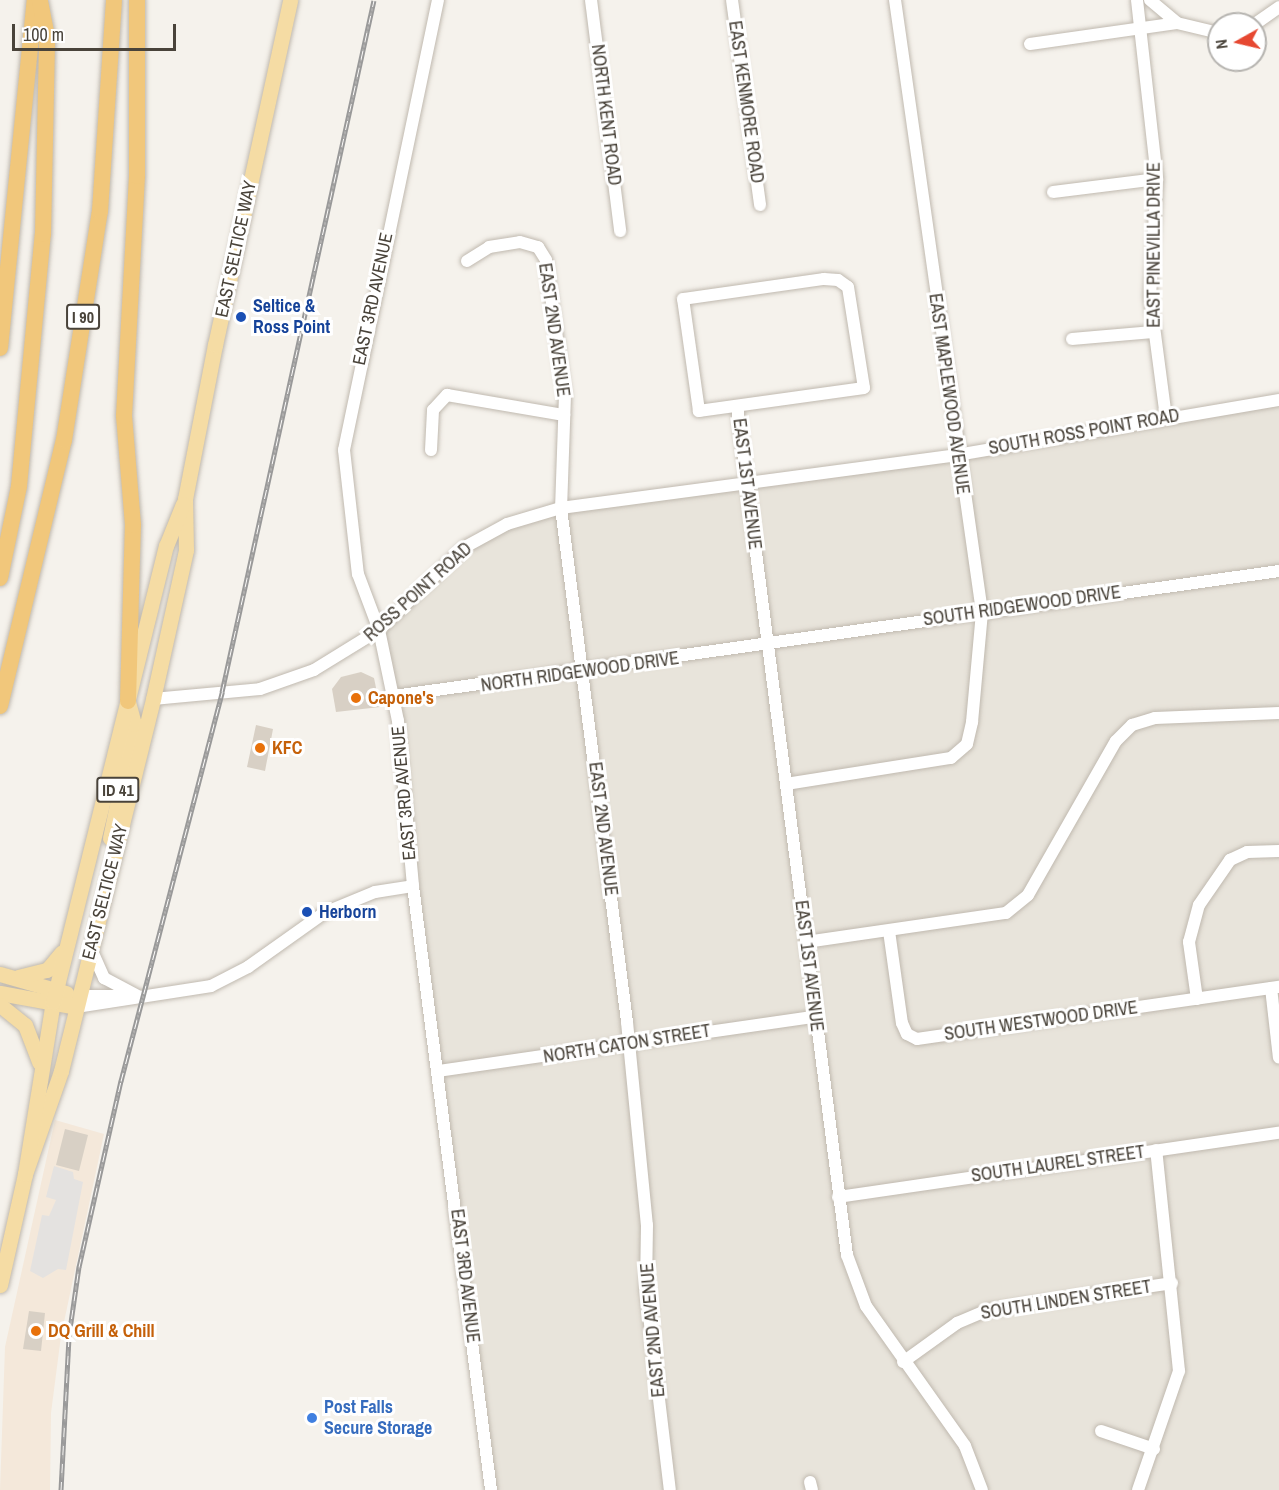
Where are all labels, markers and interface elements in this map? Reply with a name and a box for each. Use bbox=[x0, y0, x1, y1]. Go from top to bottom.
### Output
scale bar bbox=[15, 12, 178, 50]
north arrow bbox=[1207, 12, 1267, 72]
street label: EAST KENMORE ROAD bbox=[724, 19, 768, 185]
text: 100 m bbox=[23, 22, 64, 47]
text: N bbox=[1210, 38, 1233, 50]
street label: NORTH KENT ROAD bbox=[587, 43, 625, 187]
street label: EAST PINEVILLA DRIVE bbox=[1143, 162, 1165, 328]
street label: EAST SELTICE WAY bbox=[211, 179, 261, 319]
street label: EAST 3RD AVENUE bbox=[348, 230, 398, 368]
street label: EAST 2ND AVENUE bbox=[534, 261, 574, 399]
street label: EAST MAPLEWOOD AVENUE bbox=[924, 292, 974, 496]
place label: Seltice & Ross Point bbox=[253, 296, 330, 338]
road number: I 90 bbox=[65, 304, 101, 330]
marker: Seltice & Ross Point bbox=[234, 310, 248, 324]
street label: SOUTH ROSS POINT ROAD bbox=[987, 405, 1181, 459]
street label: EAST 1ST AVENUE bbox=[728, 416, 766, 552]
street label: ROSS POINT ROAD bbox=[360, 538, 476, 646]
street label: SOUTH RIDGEWOOD DRIVE bbox=[922, 581, 1122, 631]
street label: NORTH RIDGEWOOD DRIVE bbox=[480, 647, 680, 697]
place label: Capone's bbox=[368, 687, 434, 709]
marker: Capone's bbox=[349, 691, 363, 705]
street label: EAST 3RD AVENUE bbox=[387, 724, 421, 862]
place label: KFC bbox=[272, 737, 302, 759]
marker: KFC bbox=[253, 741, 267, 755]
street label: EAST 2ND AVENUE bbox=[584, 760, 622, 898]
road number: ID 41 bbox=[96, 777, 140, 803]
street label: EAST SELTICE WAY bbox=[78, 822, 132, 962]
street label: EAST 1ST AVENUE bbox=[790, 898, 828, 1034]
place label: Herborn bbox=[319, 901, 376, 923]
marker: Herborn bbox=[300, 905, 314, 919]
street label: SOUTH WESTWOOD DRIVE bbox=[943, 997, 1139, 1045]
street label: NORTH CATON STREET bbox=[542, 1020, 712, 1068]
street label: SOUTH LAUREL STREET bbox=[970, 1141, 1146, 1187]
street label: EAST 3RD AVENUE bbox=[446, 1207, 484, 1345]
street label: EAST 2ND AVENUE bbox=[636, 1261, 670, 1399]
street label: SOUTH LINDEN STREET bbox=[979, 1276, 1153, 1324]
place label: DQ Grill & Chill bbox=[48, 1320, 155, 1342]
marker: DQ Grill & Chill bbox=[29, 1324, 43, 1338]
place label: Post Falls Secure Storage bbox=[324, 1397, 432, 1440]
marker: Post Falls Secure Storage bbox=[305, 1411, 319, 1425]

